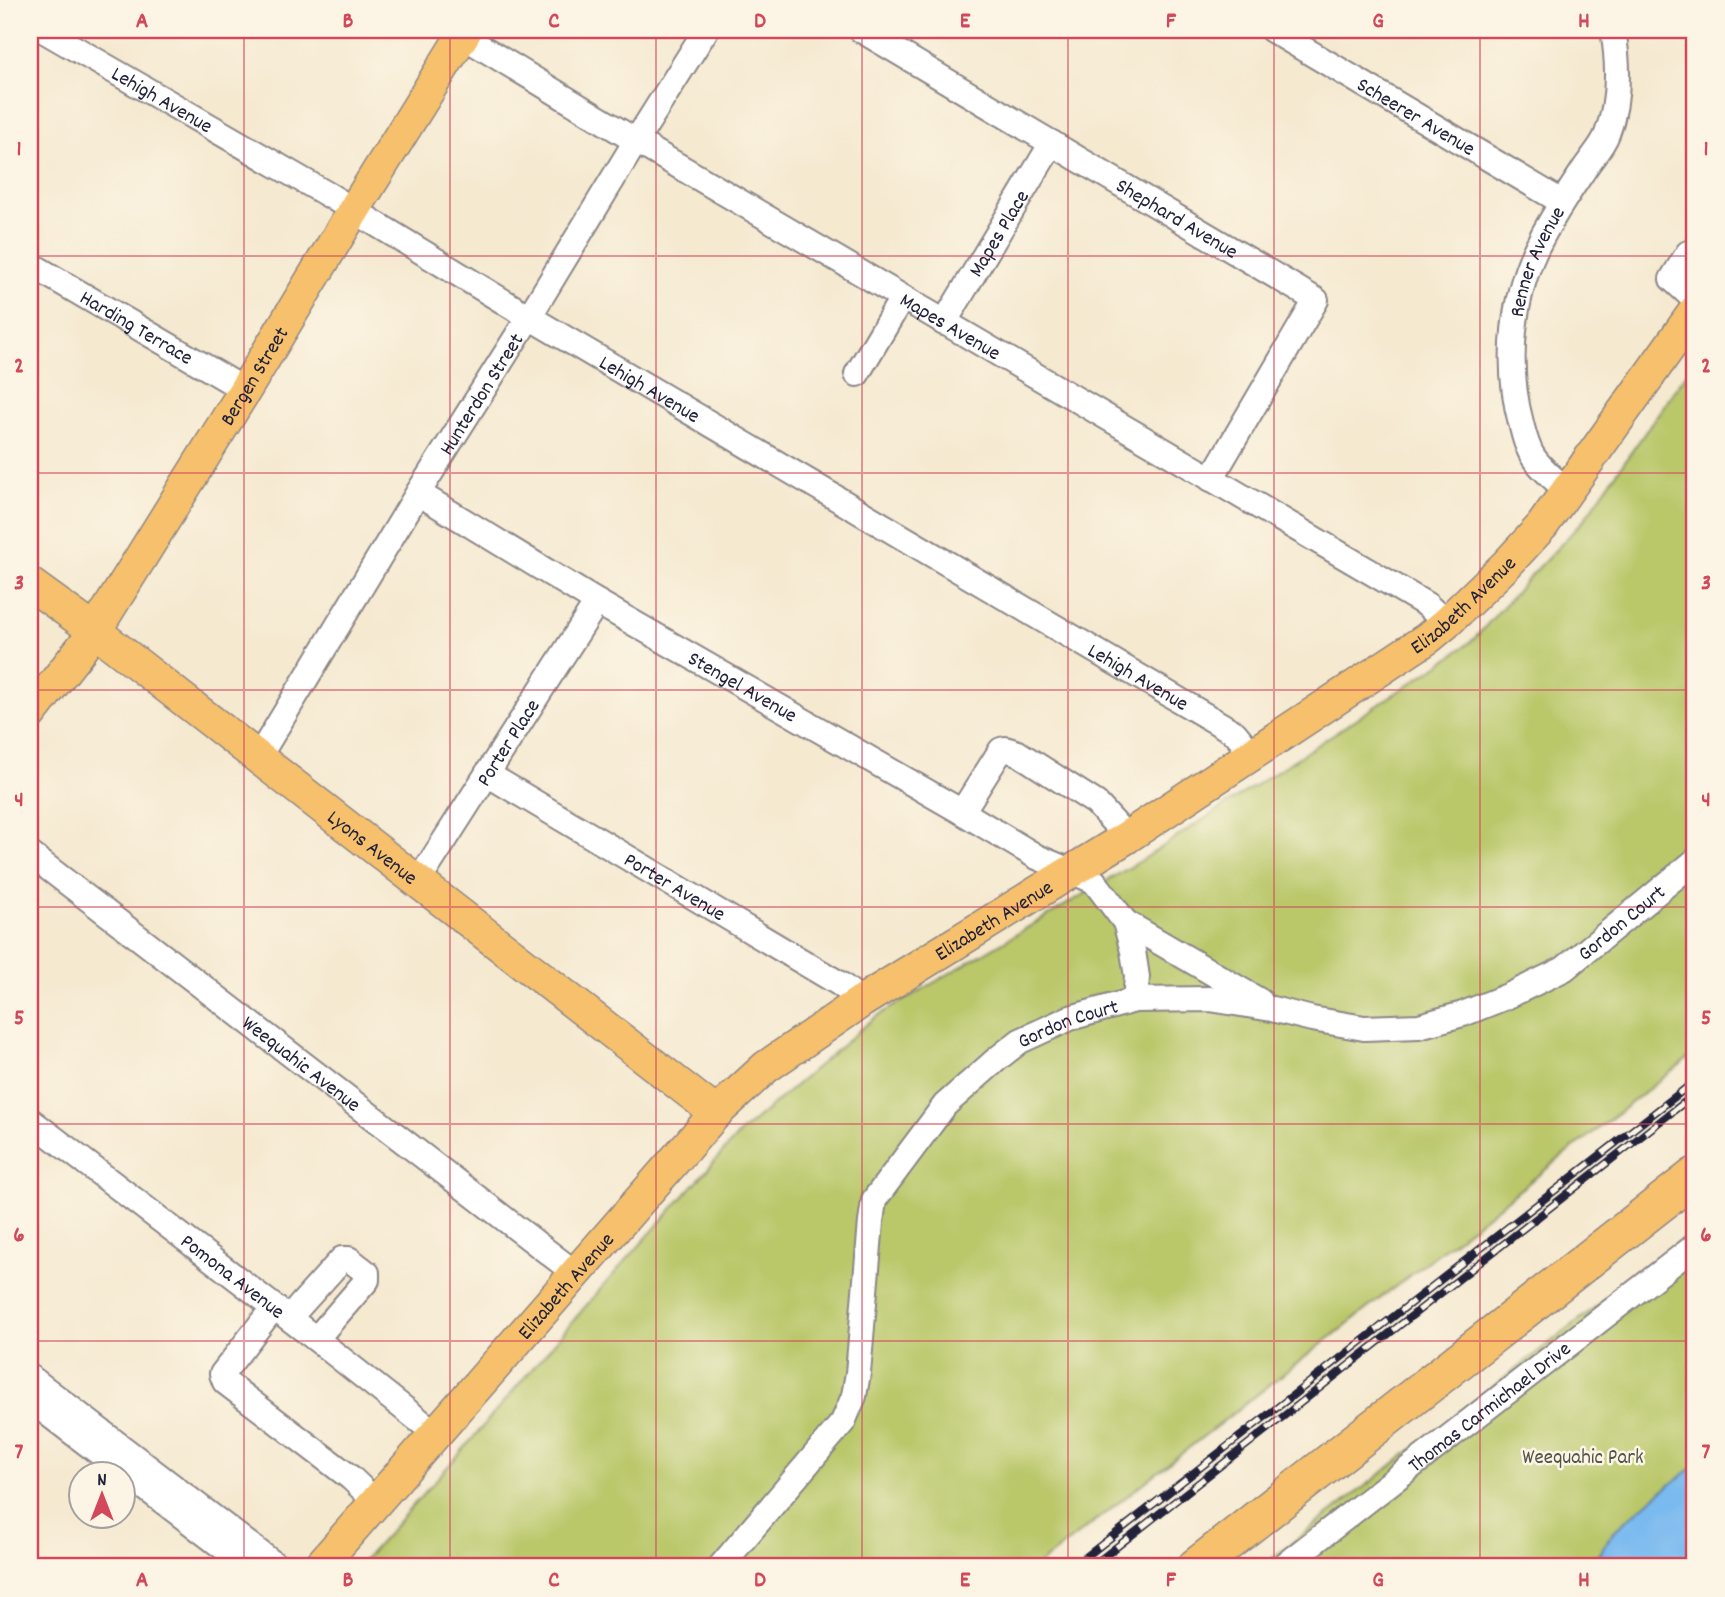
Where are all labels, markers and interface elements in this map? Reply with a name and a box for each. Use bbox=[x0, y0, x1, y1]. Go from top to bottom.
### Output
text: A bbox=[136, 6, 148, 39]
text: B bbox=[343, 6, 354, 39]
text: C bbox=[548, 6, 560, 39]
text: D bbox=[754, 6, 766, 39]
text: E bbox=[960, 6, 971, 39]
text: F bbox=[1166, 6, 1177, 39]
text: G bbox=[1372, 6, 1384, 39]
text: H bbox=[1578, 6, 1590, 39]
street label: Lehigh Avenue bbox=[105, 61, 217, 143]
street label: Scheerer Avenue bbox=[1350, 71, 1480, 165]
text: 1 bbox=[16, 134, 22, 167]
text: 1 bbox=[1703, 134, 1709, 167]
street label: Shephard Avenue bbox=[1109, 172, 1243, 268]
street label: Mapes Place bbox=[963, 185, 1038, 284]
street label: Renner Avenue bbox=[1504, 201, 1574, 320]
street label: Harding Terrace bbox=[73, 284, 198, 374]
street label: Mapes Avenue bbox=[893, 287, 1005, 370]
street label: Bergen Street bbox=[214, 322, 298, 432]
street label: Hunterdon Street bbox=[433, 328, 533, 462]
street label: Lehigh Avenue bbox=[593, 349, 705, 432]
text: 2 bbox=[14, 351, 24, 384]
text: 2 bbox=[1701, 351, 1711, 384]
street label: Elizabeth Avenue bbox=[1405, 551, 1525, 664]
text: 3 bbox=[14, 568, 24, 601]
text: 3 bbox=[1701, 568, 1711, 601]
street label: Lehigh Avenue bbox=[1081, 637, 1193, 720]
street label: Stengel Avenue bbox=[681, 645, 802, 732]
street label: Porter Place bbox=[471, 694, 549, 793]
text: 4 bbox=[14, 785, 24, 818]
text: 4 bbox=[1701, 785, 1711, 818]
street label: Lyons Avenue bbox=[319, 804, 423, 894]
street label: Porter Avenue bbox=[617, 847, 730, 931]
street label: Elizabeth Avenue bbox=[930, 874, 1060, 970]
street label: Gordon Court bbox=[1572, 879, 1673, 970]
street label: Gordon Court bbox=[1013, 993, 1122, 1058]
text: 5 bbox=[14, 1003, 24, 1036]
text: 5 bbox=[1701, 1003, 1711, 1036]
street label: Weequahic Avenue bbox=[234, 1010, 366, 1121]
text: 6 bbox=[13, 1220, 25, 1253]
text: 6 bbox=[1700, 1220, 1712, 1253]
street label: Elizabeth Avenue bbox=[512, 1227, 623, 1348]
street label: Pomona Avenue bbox=[173, 1228, 290, 1328]
street label: Thomas Carmichael Drive bbox=[1403, 1336, 1579, 1482]
text: 7 bbox=[15, 1437, 24, 1470]
text: 7 bbox=[1702, 1437, 1711, 1470]
park label: Weequahic Park bbox=[1522, 1444, 1644, 1474]
north arrow bbox=[66, 1460, 136, 1530]
text: N bbox=[97, 1468, 107, 1495]
text: A bbox=[136, 1565, 148, 1597]
text: B bbox=[343, 1565, 354, 1597]
text: C bbox=[548, 1565, 560, 1597]
text: D bbox=[754, 1565, 766, 1597]
text: E bbox=[960, 1565, 971, 1597]
text: F bbox=[1166, 1565, 1177, 1597]
text: G bbox=[1372, 1565, 1384, 1597]
text: H bbox=[1578, 1565, 1590, 1597]

